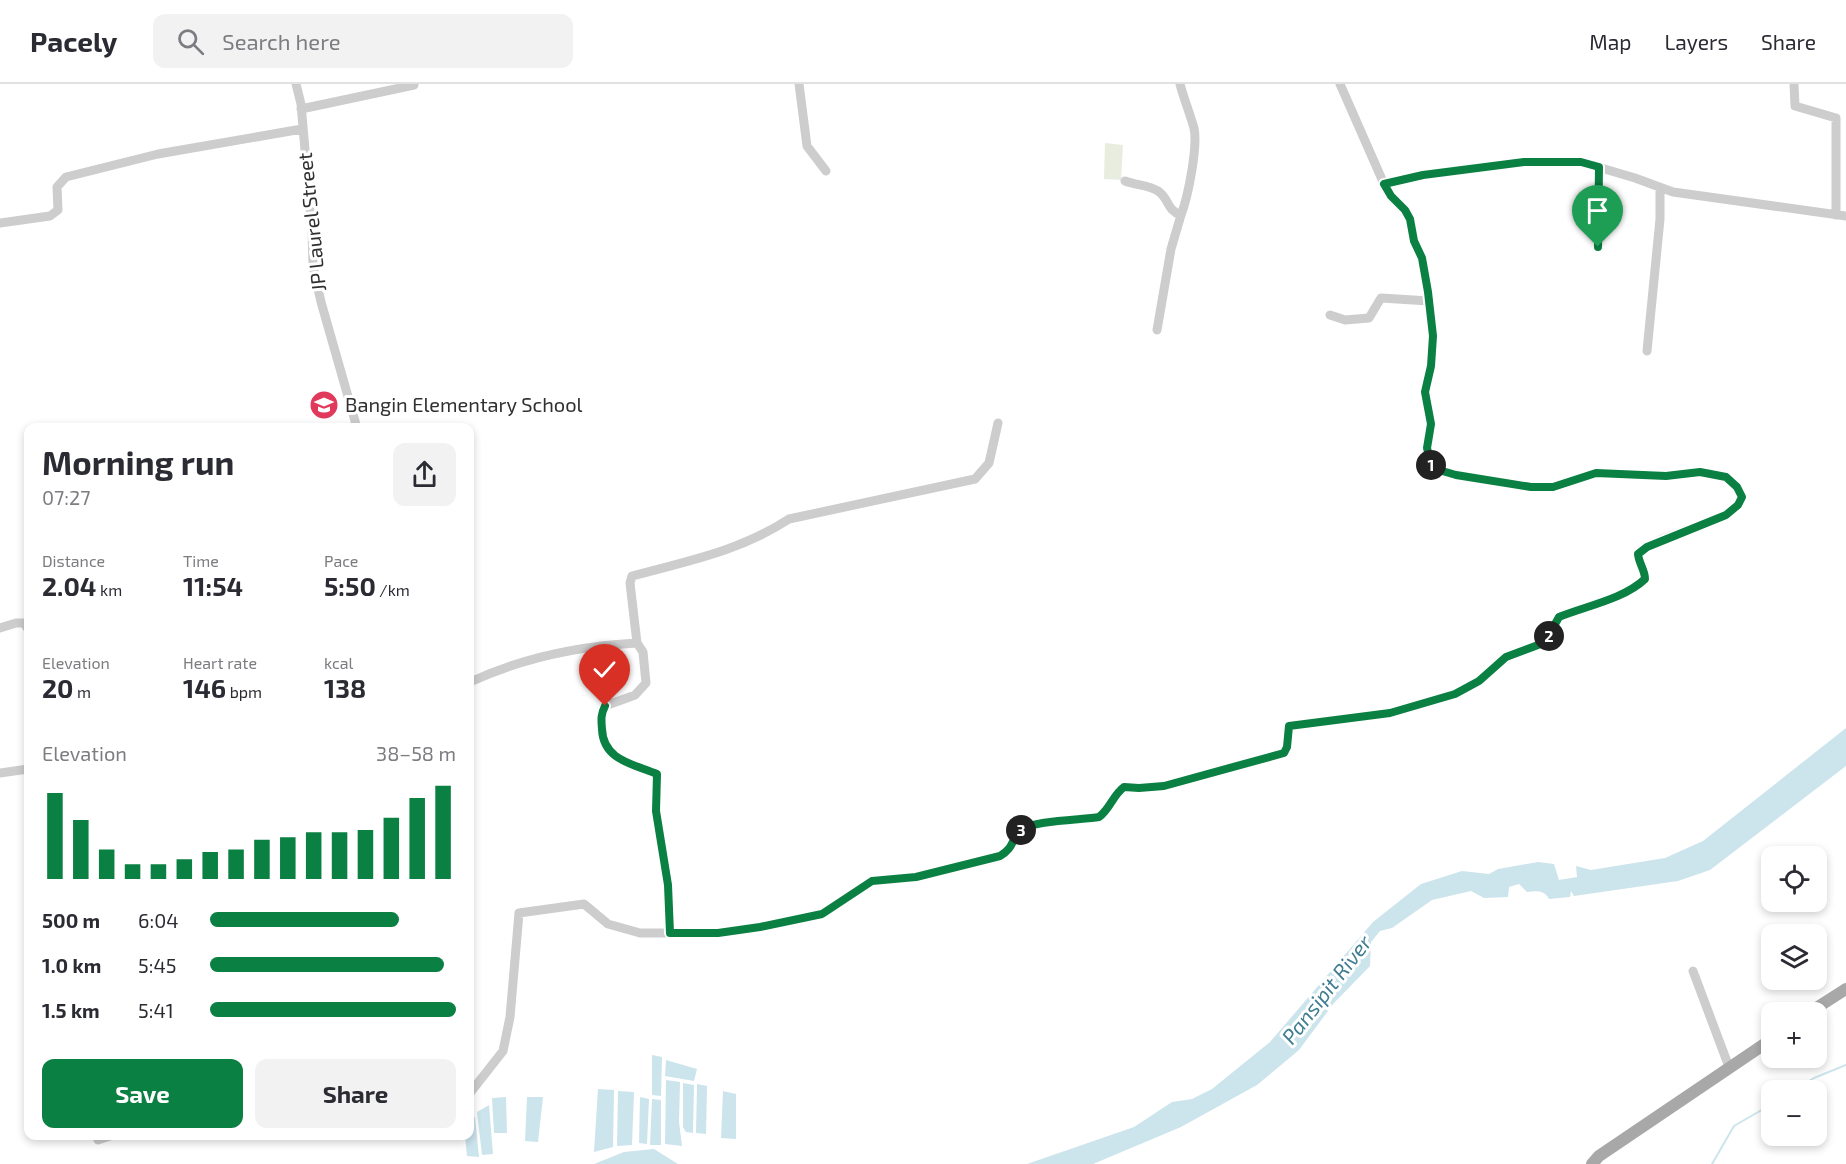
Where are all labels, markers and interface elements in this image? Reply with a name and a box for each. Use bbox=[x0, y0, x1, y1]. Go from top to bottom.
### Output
search box bbox=[153, 14, 573, 68]
text: Pacely bbox=[30, 24, 117, 58]
icon: search bbox=[174, 25, 207, 58]
text: Search here bbox=[222, 28, 341, 54]
text: Map bbox=[1589, 29, 1631, 54]
text: Layers bbox=[1664, 29, 1728, 54]
text: Share bbox=[1761, 29, 1816, 54]
street label: JP Laurel Street bbox=[292, 151, 330, 293]
pin bbox=[1572, 185, 1623, 247]
icon: arrive bbox=[1581, 194, 1614, 227]
school or university icon: Bangin Elementary School bbox=[308, 389, 340, 421]
place label: Bangin Elementary School bbox=[345, 392, 583, 416]
text: Morning run bbox=[42, 442, 234, 482]
button: share bbox=[393, 443, 456, 506]
pin: 1 bbox=[1416, 450, 1446, 480]
text: 1 bbox=[1428, 455, 1434, 474]
text: 07:27 bbox=[42, 485, 91, 509]
text: Distance bbox=[42, 551, 105, 570]
text: Time bbox=[183, 551, 219, 570]
text: Pace bbox=[324, 551, 358, 570]
text: 2.04 bbox=[42, 570, 96, 601]
text: 11:54 bbox=[183, 570, 243, 601]
text: 5:50 bbox=[324, 570, 376, 601]
text: km bbox=[96, 580, 122, 599]
text: /km bbox=[376, 580, 410, 599]
pin: 2 bbox=[1534, 621, 1564, 651]
text: 2 bbox=[1544, 626, 1554, 645]
pin bbox=[579, 644, 630, 706]
text: Elevation bbox=[42, 653, 110, 672]
text: Heart rate bbox=[183, 653, 257, 672]
text: kcal bbox=[324, 653, 353, 672]
icon: check bbox=[588, 653, 621, 686]
text: 20 bbox=[42, 672, 74, 703]
text: 146 bbox=[183, 672, 226, 703]
text: 138 bbox=[324, 672, 366, 703]
text: m bbox=[74, 682, 91, 701]
text: bpm bbox=[226, 682, 262, 701]
text: Elevation bbox=[42, 741, 127, 765]
text: 38–58 m bbox=[376, 741, 456, 765]
pin: 3 bbox=[1006, 815, 1036, 845]
text: 3 bbox=[1016, 820, 1026, 839]
map controls bbox=[1761, 846, 1827, 1146]
button: locate bbox=[1761, 846, 1827, 912]
text: 500 m bbox=[42, 908, 100, 932]
text: 6:04 bbox=[138, 908, 179, 932]
button: layers bbox=[1761, 924, 1827, 990]
water label: Pansipit River bbox=[1276, 929, 1376, 1048]
text: 1.0 km bbox=[42, 953, 101, 977]
text: 5:45 bbox=[138, 953, 176, 977]
text: 1.5 km bbox=[42, 998, 100, 1022]
text: 5:41 bbox=[138, 998, 174, 1022]
button: + bbox=[1761, 1002, 1827, 1068]
button: Save bbox=[42, 1059, 243, 1128]
button: Share bbox=[255, 1059, 456, 1128]
button: − bbox=[1761, 1080, 1827, 1146]

